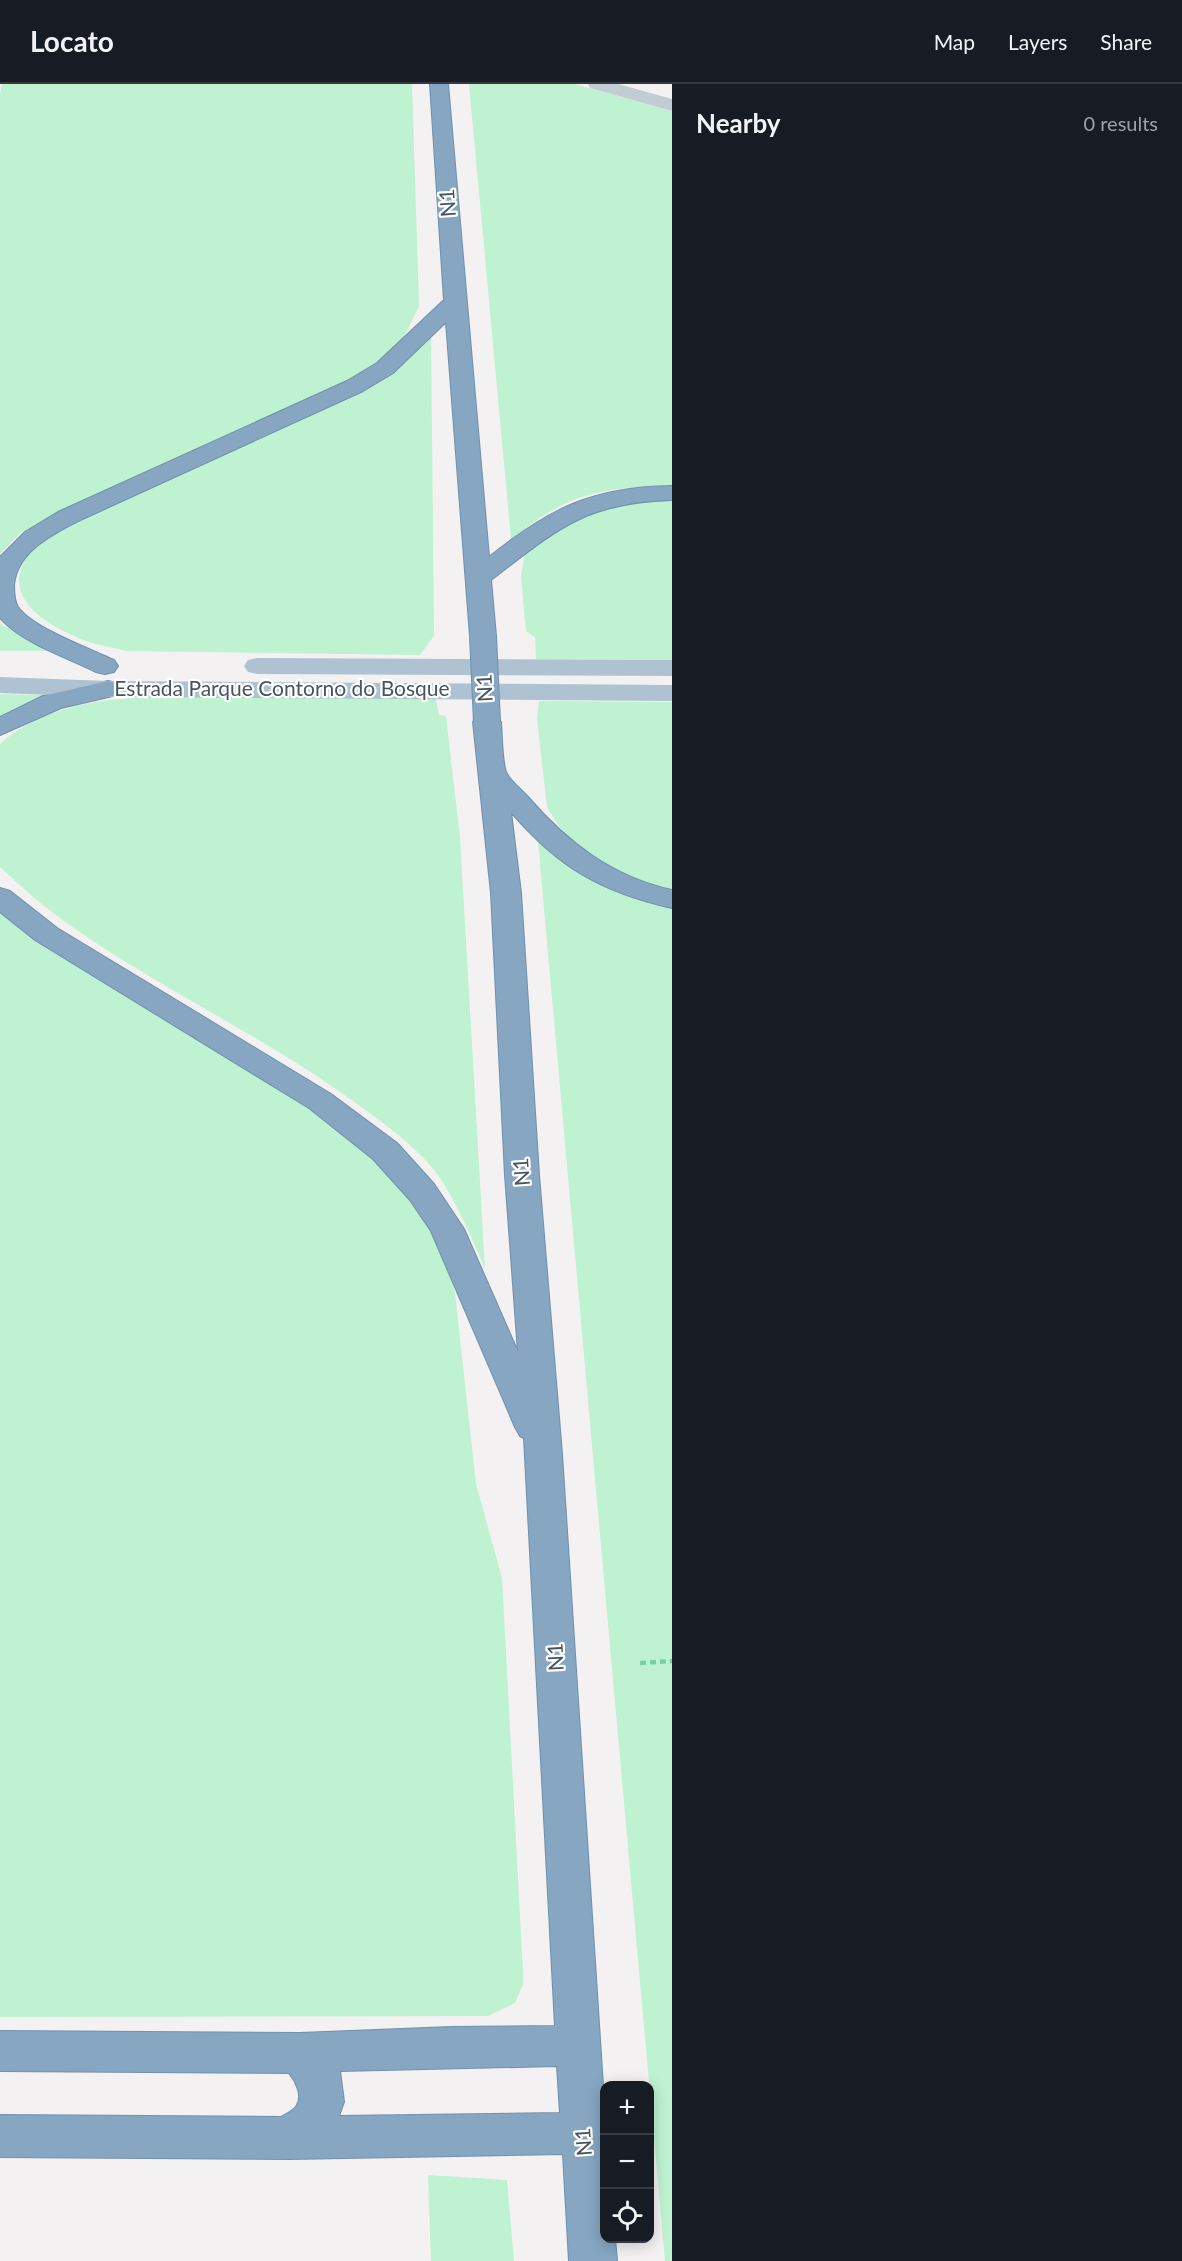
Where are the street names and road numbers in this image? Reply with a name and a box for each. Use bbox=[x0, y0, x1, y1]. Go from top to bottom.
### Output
street label: N1 bbox=[433, 188, 460, 218]
street label: N1 bbox=[470, 673, 497, 703]
street label: Estrada Parque Contorno do Bosque bbox=[114, 675, 450, 700]
street label: N1 bbox=[507, 1157, 534, 1187]
street label: N1 bbox=[541, 1642, 568, 1672]
street label: N1 bbox=[569, 2127, 596, 2157]

